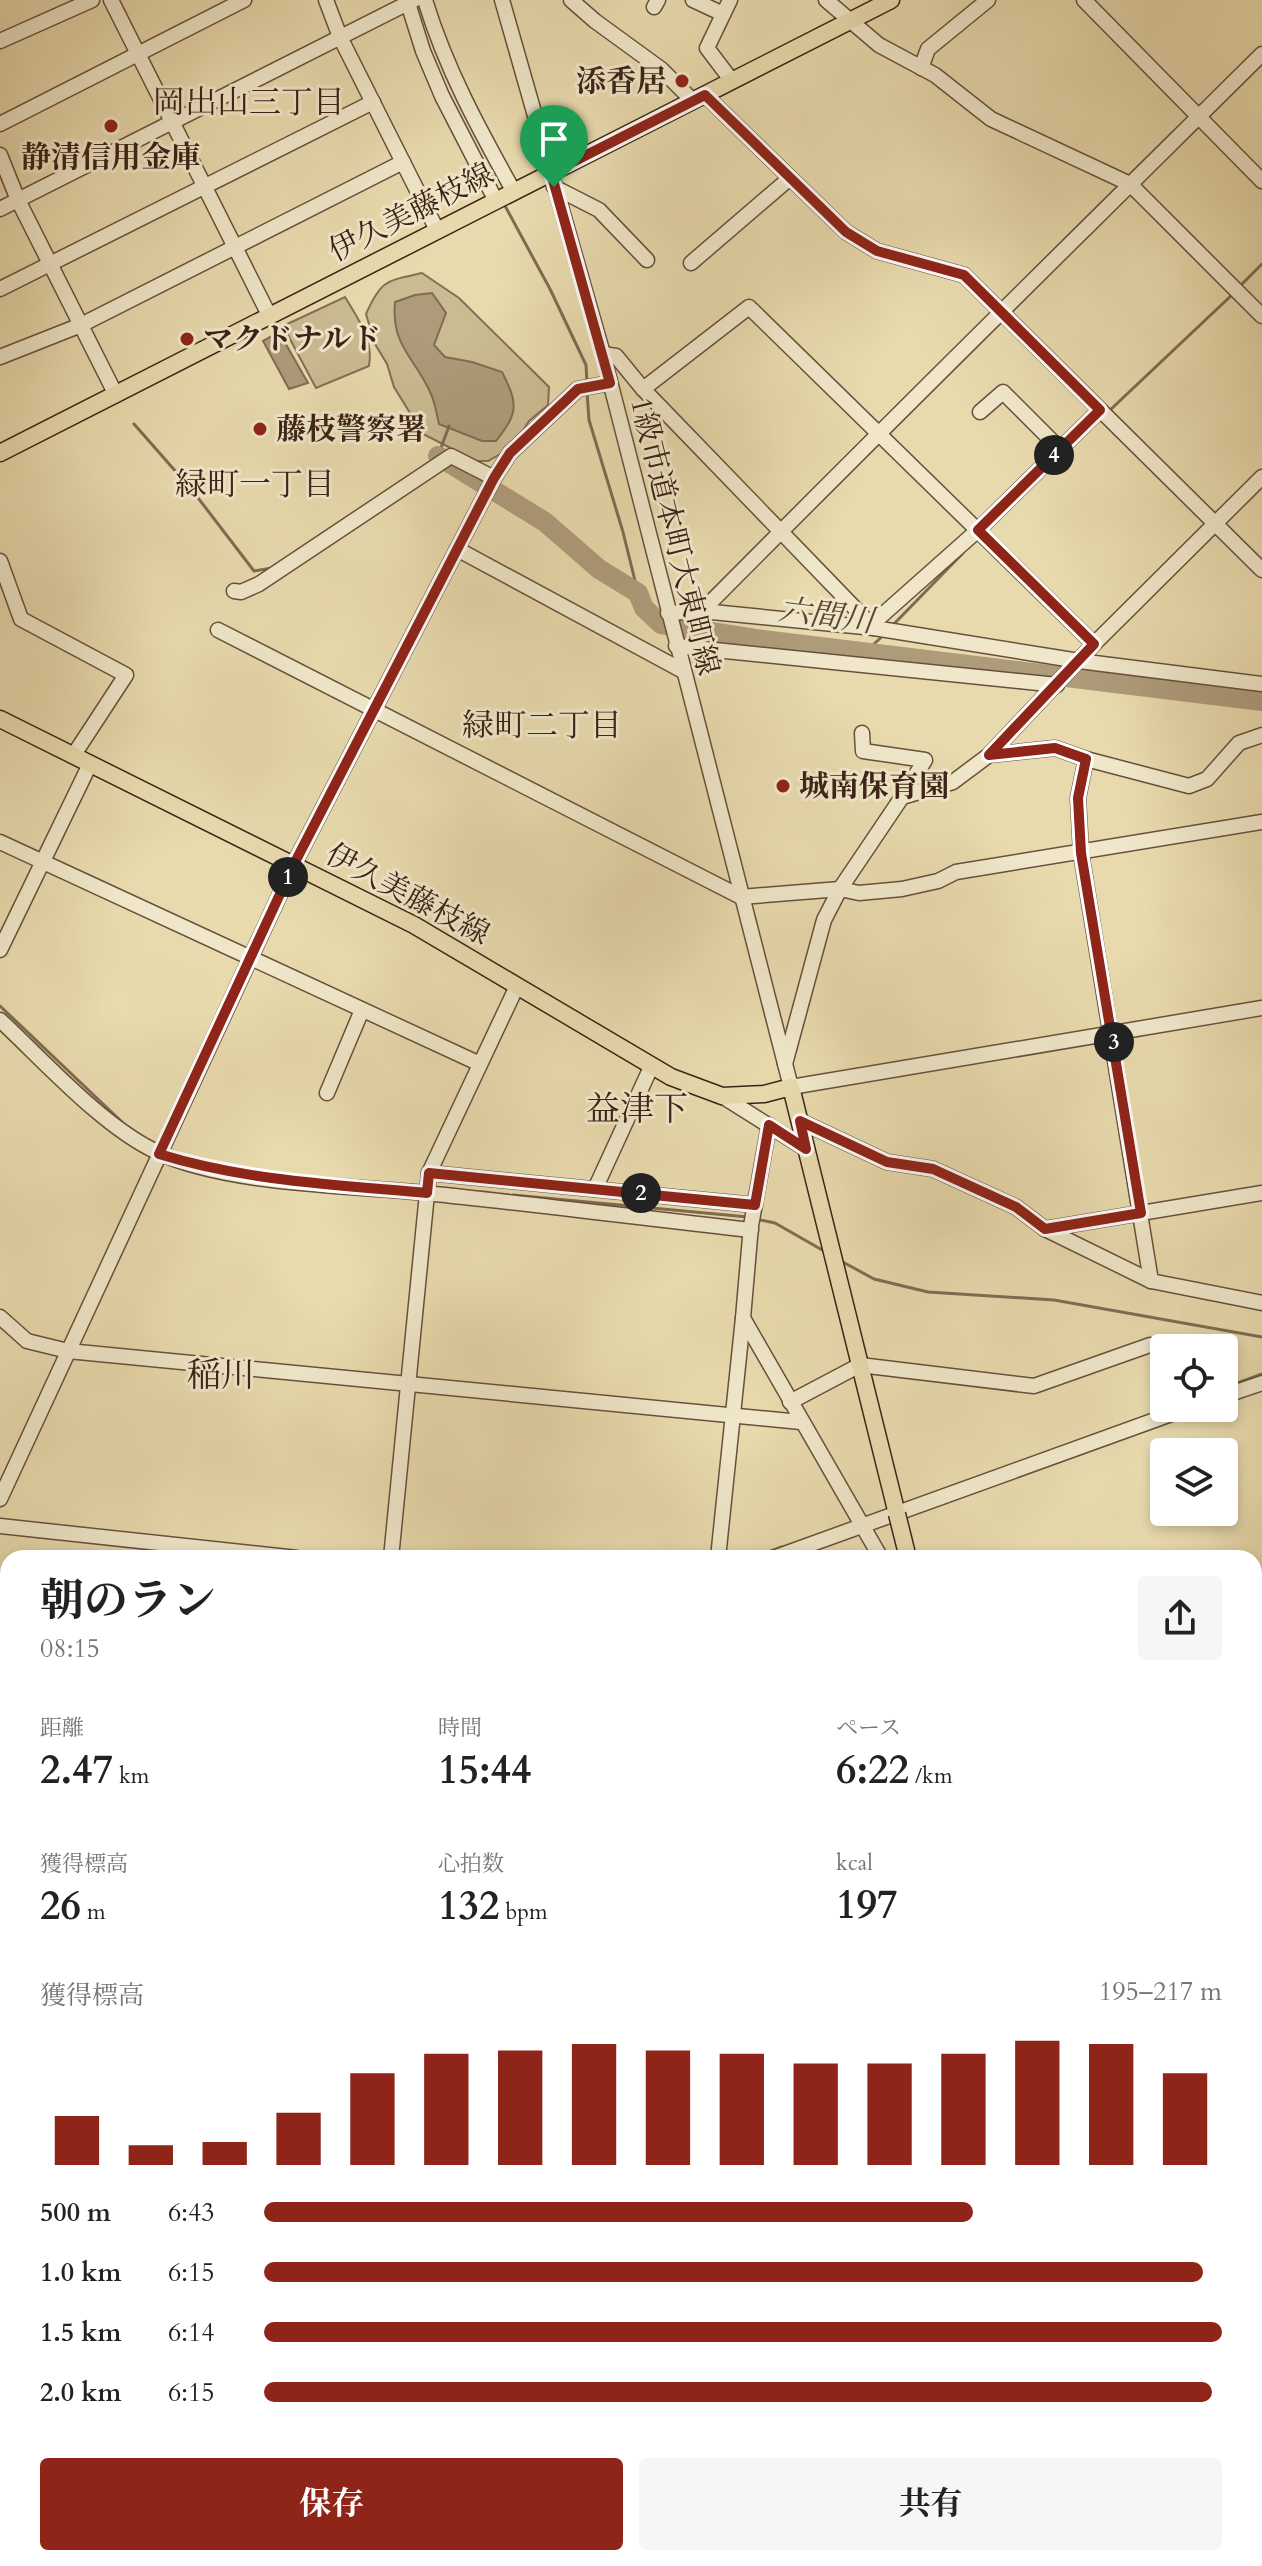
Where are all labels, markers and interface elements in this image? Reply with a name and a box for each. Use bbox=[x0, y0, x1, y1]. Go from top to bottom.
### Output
place label: 添香居 bbox=[576, 61, 666, 102]
marker: 添香居 bbox=[673, 72, 691, 90]
district label: 岡出山三丁目 bbox=[153, 81, 345, 125]
pin bbox=[520, 105, 588, 187]
marker: 静清信用金庫 bbox=[102, 117, 120, 135]
icon: arrive bbox=[532, 117, 576, 161]
place label: 静清信用金庫 bbox=[21, 137, 201, 178]
street label: 伊久美藤枝線 bbox=[322, 153, 501, 272]
place label: マクドナルド bbox=[203, 319, 382, 360]
marker: マクドナルド bbox=[178, 330, 196, 348]
street label: 1級市道本町大東町線 bbox=[620, 393, 729, 680]
place label: 藤枝警察署 bbox=[276, 409, 426, 450]
marker: 藤枝警察署 bbox=[251, 420, 269, 438]
pin: 4 bbox=[1034, 435, 1074, 475]
text: 4 bbox=[1048, 440, 1060, 470]
district label: 緑町一丁目 bbox=[175, 463, 335, 507]
water label: 六間川 bbox=[776, 588, 879, 644]
district label: 緑町二丁目 bbox=[462, 704, 622, 748]
place label: 城南保育園 bbox=[799, 766, 949, 807]
marker: 城南保育園 bbox=[774, 777, 792, 795]
street label: 伊久美藤枝線 bbox=[319, 834, 497, 955]
pin: 1 bbox=[268, 857, 308, 897]
text: 1 bbox=[282, 862, 294, 892]
pin: 3 bbox=[1094, 1022, 1134, 1062]
text: 3 bbox=[1108, 1027, 1120, 1057]
district label: 益津下 bbox=[586, 1086, 688, 1132]
pin: 2 bbox=[621, 1173, 661, 1213]
text: 2 bbox=[635, 1178, 647, 1208]
map controls bbox=[1150, 1334, 1238, 1526]
button: locate bbox=[1150, 1334, 1238, 1422]
district label: 稲川 bbox=[187, 1352, 255, 1398]
button: layers bbox=[1150, 1438, 1238, 1526]
text: 朝のラン bbox=[40, 1571, 216, 1631]
button: share bbox=[1138, 1576, 1222, 1660]
text: 08:15 bbox=[40, 1631, 100, 1666]
text: 距離 bbox=[40, 1713, 84, 1743]
text: 時間 bbox=[438, 1713, 482, 1743]
text: ペース bbox=[836, 1713, 901, 1743]
text: 2.47 bbox=[40, 1743, 113, 1798]
text: 15:44 bbox=[438, 1743, 532, 1798]
text: 6:22 bbox=[836, 1743, 909, 1798]
text: km bbox=[113, 1761, 149, 1791]
text: /km bbox=[909, 1761, 953, 1791]
text: kcal bbox=[836, 1848, 873, 1878]
text: 獲得標高 bbox=[40, 1849, 128, 1879]
text: 心拍数 bbox=[438, 1849, 504, 1879]
text: 197 bbox=[836, 1878, 897, 1933]
text: 26 bbox=[40, 1879, 81, 1934]
text: 132 bbox=[438, 1879, 499, 1934]
text: m bbox=[81, 1897, 106, 1927]
text: bpm bbox=[499, 1897, 548, 1927]
text: 195–217 m bbox=[1099, 1974, 1222, 2009]
text: 獲得標高 bbox=[40, 1978, 144, 2013]
text: 500 m bbox=[40, 2195, 111, 2230]
text: 6:43 bbox=[168, 2195, 215, 2230]
text: 1.0 km bbox=[40, 2255, 121, 2290]
text: 6:15 bbox=[168, 2255, 215, 2290]
text: 1.5 km bbox=[40, 2315, 121, 2350]
text: 6:14 bbox=[168, 2315, 215, 2350]
text: 2.0 km bbox=[40, 2375, 121, 2410]
text: 6:15 bbox=[168, 2375, 215, 2410]
button: 保存 bbox=[40, 2458, 623, 2550]
button: 共有 bbox=[639, 2458, 1222, 2550]

